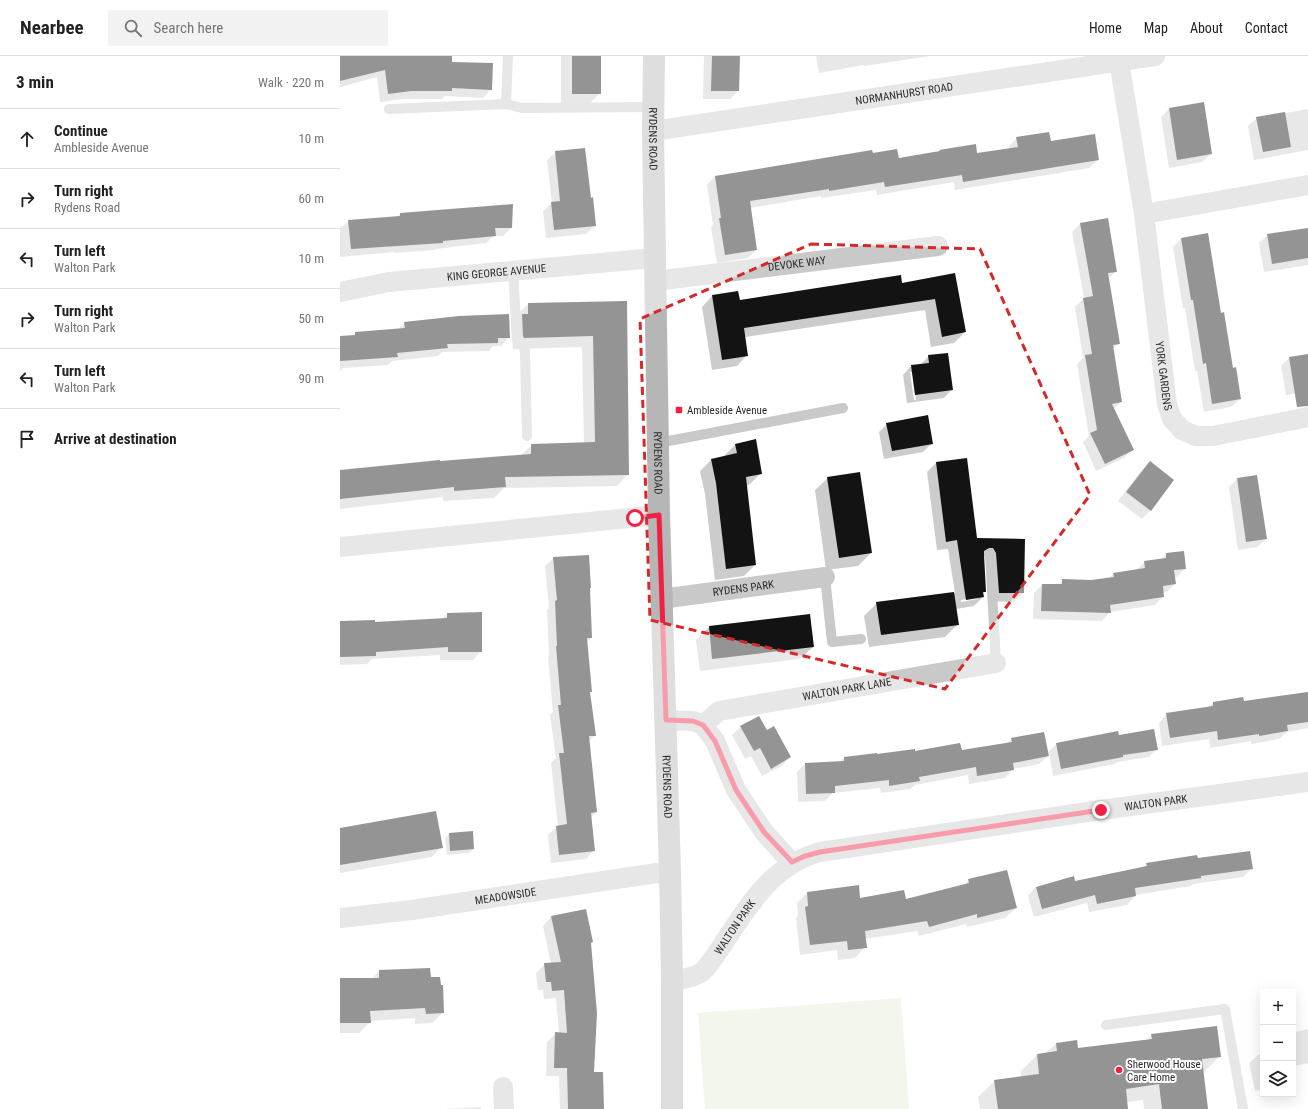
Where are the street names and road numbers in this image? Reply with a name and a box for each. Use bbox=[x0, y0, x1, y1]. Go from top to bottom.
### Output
street label: NORMANHURST ROAD bbox=[855, 80, 954, 108]
street label: RYDENS ROAD bbox=[646, 107, 660, 171]
street label: DEVOKE WAY bbox=[767, 254, 827, 274]
street label: KING GEORGE AVENUE bbox=[446, 262, 547, 284]
street label: YORK GARDENS bbox=[1152, 341, 1175, 413]
street label: RYDENS ROAD bbox=[651, 431, 665, 495]
street label: RYDENS PARK bbox=[712, 578, 775, 599]
street label: WALTON PARK LANE bbox=[802, 675, 893, 703]
street label: RYDENS ROAD bbox=[659, 755, 674, 819]
street label: WALTON PARK bbox=[1124, 792, 1188, 814]
street label: MEADOWSIDE bbox=[474, 885, 538, 907]
street label: WALTON PARK bbox=[712, 897, 758, 957]

